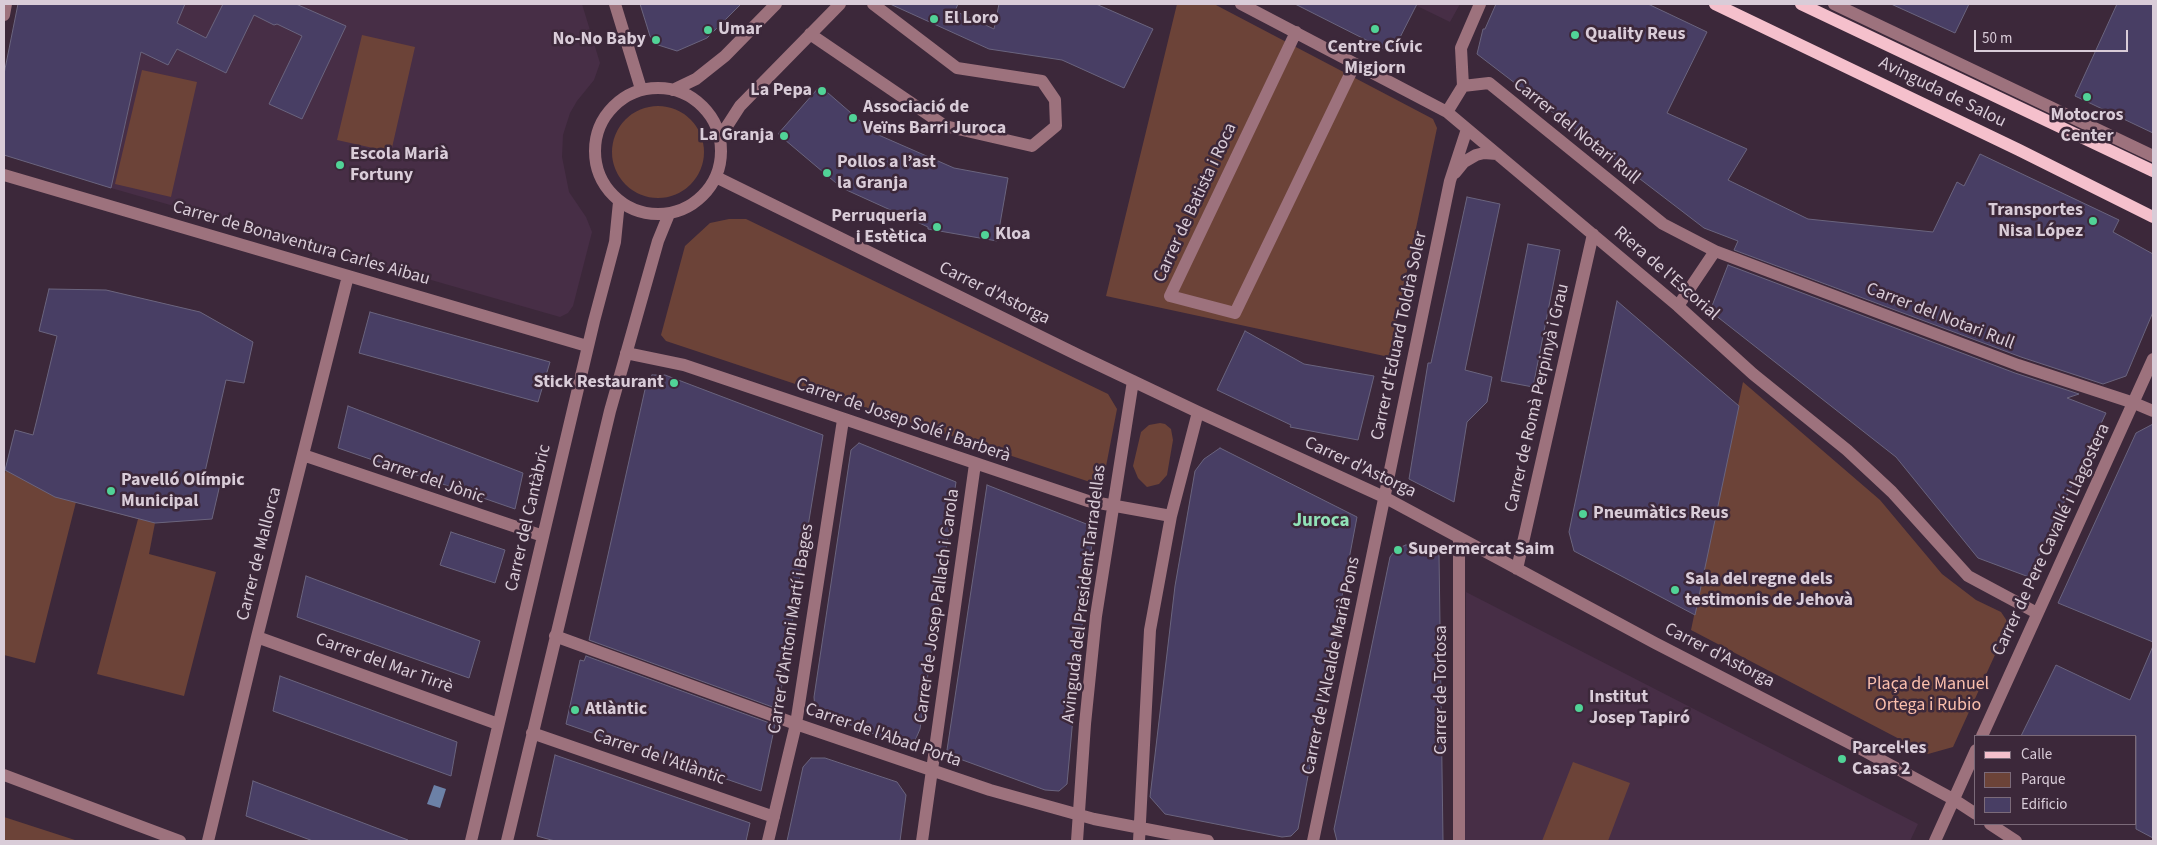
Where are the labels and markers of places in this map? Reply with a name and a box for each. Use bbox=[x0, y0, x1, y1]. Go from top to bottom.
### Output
place label: El Loro bbox=[944, 8, 999, 30]
marker: El Loro bbox=[928, 13, 940, 25]
place label: Umar bbox=[718, 19, 762, 41]
marker: Centre Cívic Migjorn bbox=[1369, 23, 1381, 35]
marker: Umar bbox=[702, 24, 714, 36]
place label: Quality Reus bbox=[1585, 24, 1685, 46]
place label: No-No Baby bbox=[553, 29, 646, 51]
marker: Quality Reus bbox=[1569, 29, 1581, 41]
marker: No-No Baby bbox=[650, 34, 662, 46]
place label: Centre Cívic Migjorn bbox=[1327, 37, 1423, 80]
place label: La Pepa bbox=[750, 80, 812, 102]
marker: La Pepa bbox=[816, 85, 828, 97]
marker: Motocros Center bbox=[2081, 91, 2093, 103]
place label: Associació de Veïns Barri Juroca bbox=[863, 97, 1006, 140]
place label: Motocros Center bbox=[2050, 105, 2124, 148]
marker: Associació de Veïns Barri Juroca bbox=[847, 112, 859, 124]
place label: La Granja bbox=[699, 125, 774, 147]
marker: La Granja bbox=[778, 130, 790, 142]
place label: Escola Marià Fortuny bbox=[350, 144, 449, 186]
place label: Pollos a l’ast la Granja bbox=[837, 152, 936, 194]
marker: Escola Marià Fortuny bbox=[334, 159, 346, 171]
marker: Pollos a l’ast la Granja bbox=[821, 167, 833, 179]
place label: Transportes Nisa López bbox=[1988, 200, 2083, 242]
place label: Perruqueria i Estètica bbox=[831, 206, 927, 248]
marker: Transportes Nisa López bbox=[2087, 215, 2099, 227]
marker: Perruqueria i Estètica bbox=[931, 221, 943, 233]
place label: Kloa bbox=[995, 224, 1030, 246]
marker: Kloa bbox=[979, 229, 991, 241]
place label: Stick Restaurant bbox=[533, 372, 664, 394]
marker: Stick Restaurant bbox=[668, 377, 680, 389]
place label: Pavelló Olímpic Municipal bbox=[121, 470, 245, 512]
marker: Pavelló Olímpic Municipal bbox=[105, 485, 117, 497]
place label: Pneumàtics Reus bbox=[1593, 503, 1728, 525]
marker: Pneumàtics Reus bbox=[1577, 508, 1589, 520]
place label: Supermercat Saim bbox=[1408, 539, 1555, 561]
marker: Supermercat Saim bbox=[1392, 544, 1404, 556]
place label: Sala del regne dels testimonis de Jehovà bbox=[1685, 569, 1853, 612]
marker: Sala del regne dels testimonis de Jehovà bbox=[1669, 584, 1681, 596]
place label: Institut Josep Tapiró bbox=[1589, 687, 1690, 730]
place label: Atlàntic bbox=[585, 699, 647, 721]
marker: Institut Josep Tapiró bbox=[1573, 702, 1585, 714]
marker: Atlàntic bbox=[569, 704, 581, 716]
place label: Parcel·les Casas 2 bbox=[1852, 738, 1926, 781]
marker: Parcel·les Casas 2 bbox=[1836, 753, 1848, 765]

